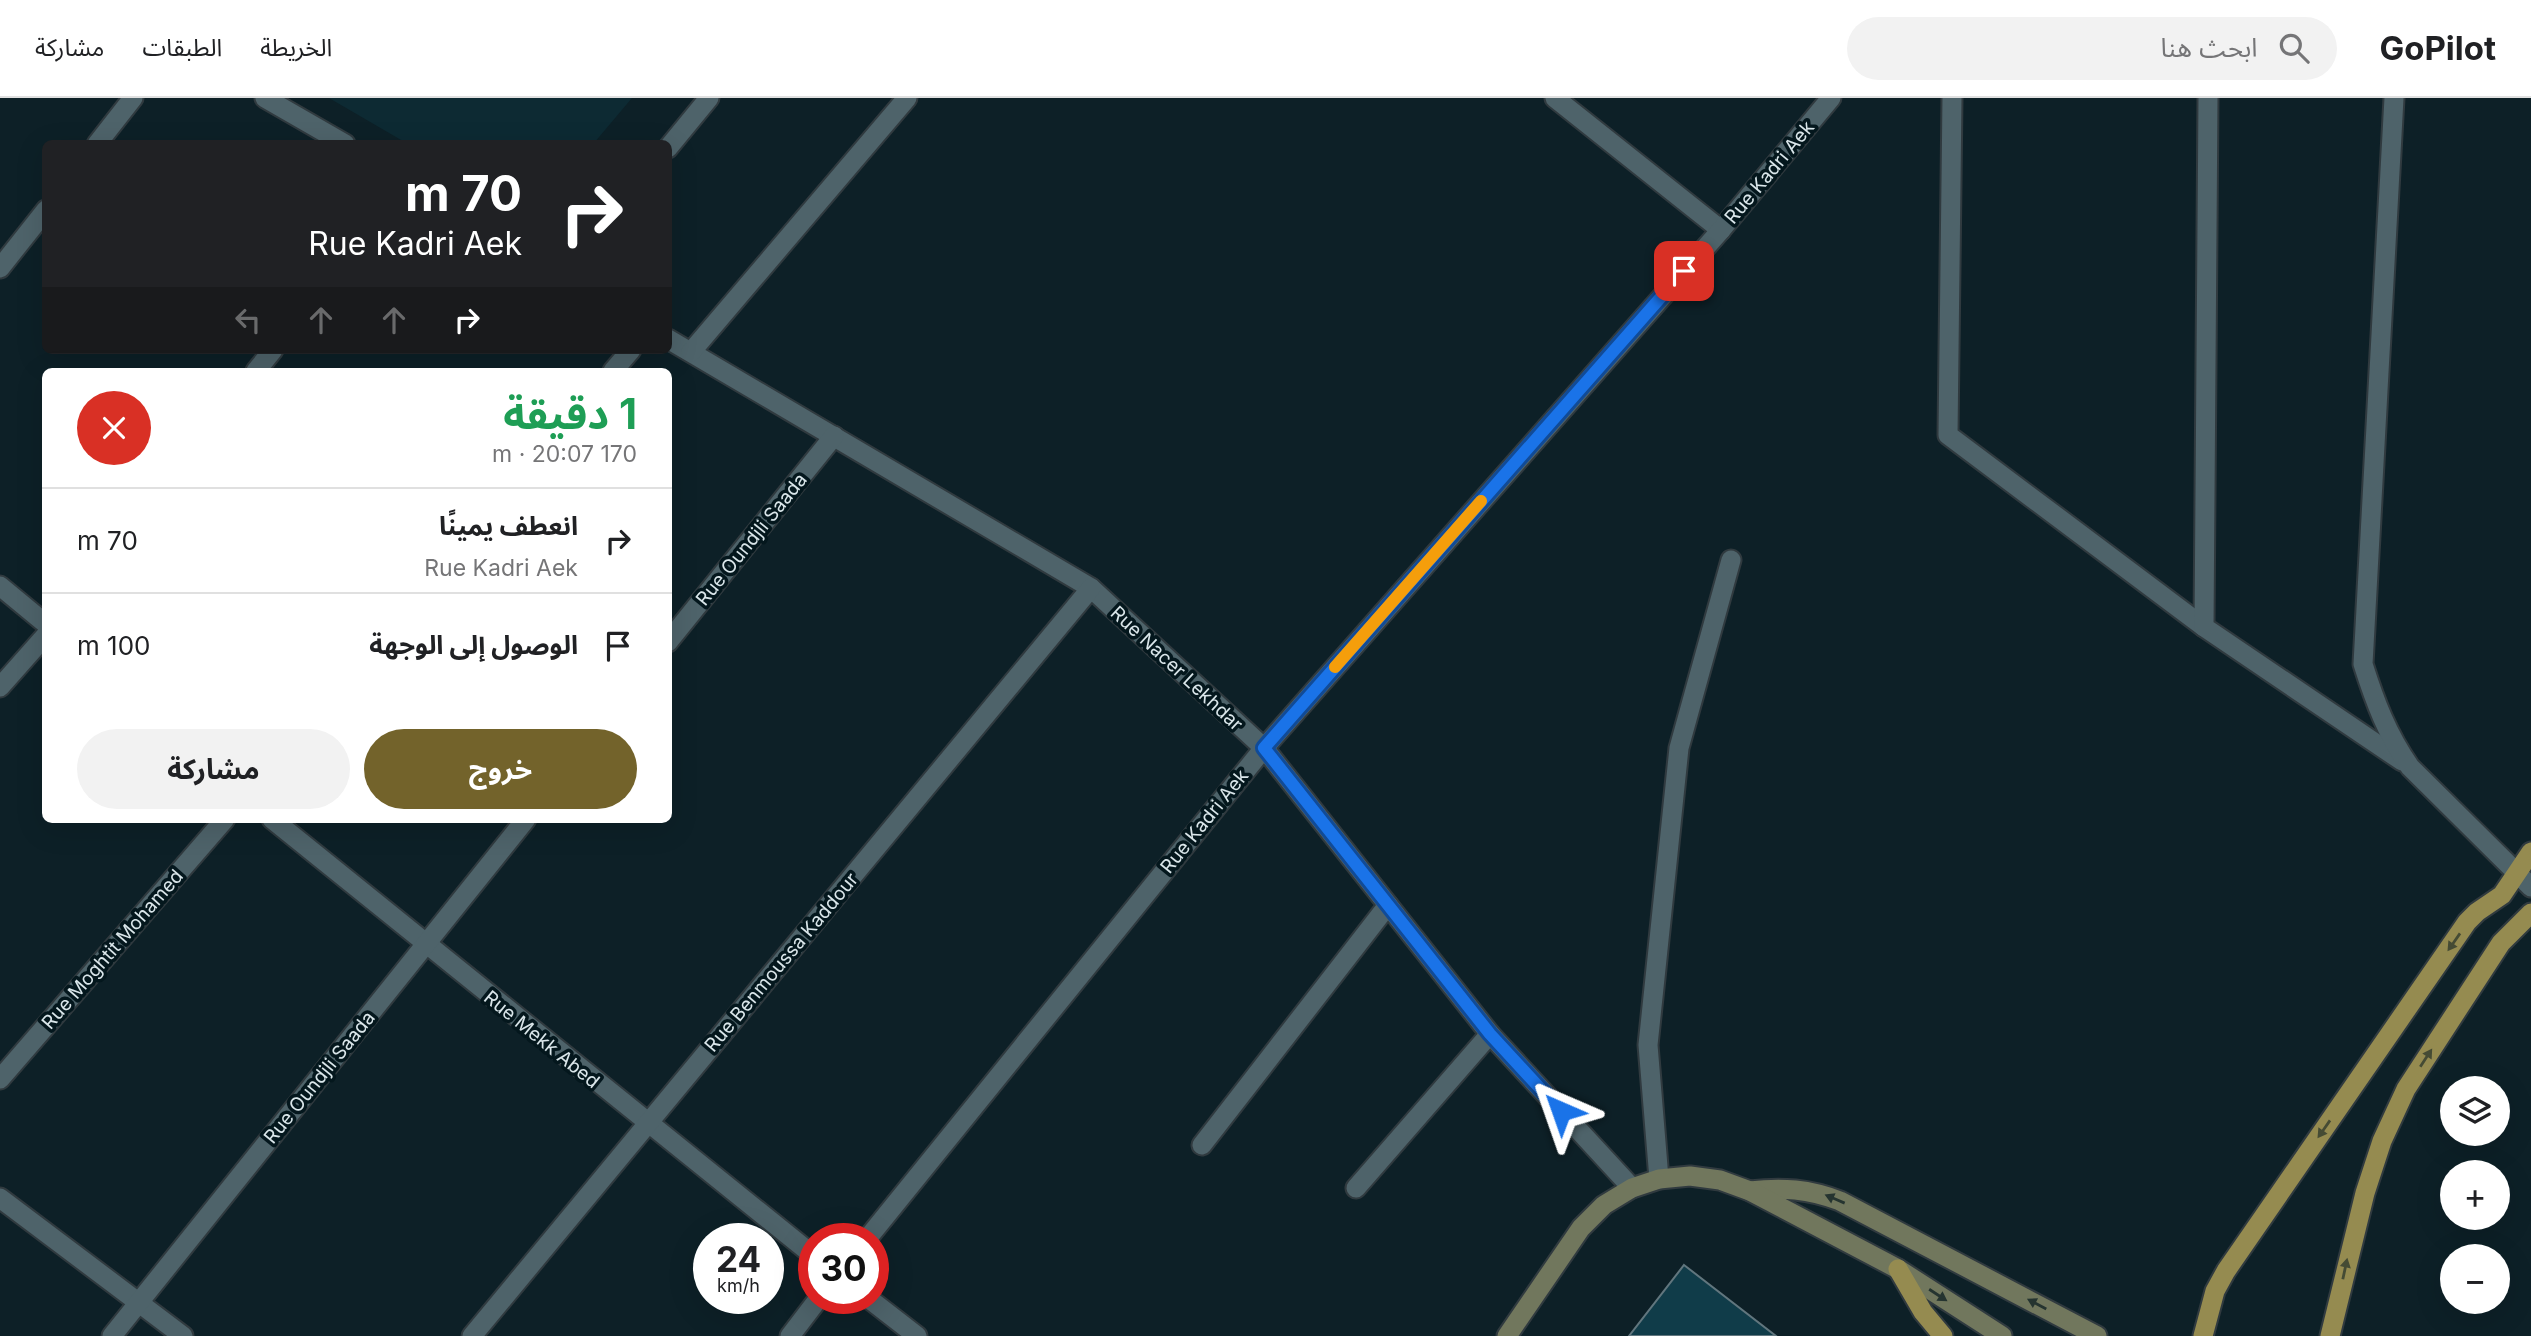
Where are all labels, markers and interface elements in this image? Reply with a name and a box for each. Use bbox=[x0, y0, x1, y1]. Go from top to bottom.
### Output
search box bbox=[1847, 17, 2337, 80]
text: GoPilot bbox=[2379, 28, 2496, 68]
icon: search bbox=[2275, 29, 2313, 67]
text: ابحث هنا bbox=[2161, 32, 2257, 63]
text: مشاركة bbox=[35, 33, 104, 62]
text: الطبقات bbox=[142, 33, 222, 62]
text: الخريطة bbox=[260, 33, 332, 62]
street label: Rue Kadri Aek bbox=[1720, 116, 1819, 228]
text: 70 m bbox=[405, 164, 522, 223]
icon: right bbox=[546, 168, 637, 259]
text: Rue Kadri Aek bbox=[308, 224, 522, 263]
pin bbox=[1654, 241, 1714, 301]
icon: arrive bbox=[1665, 252, 1703, 290]
icon: left bbox=[229, 301, 267, 339]
icon: ahead bbox=[302, 301, 340, 339]
icon: ahead bbox=[375, 301, 413, 339]
icon: right bbox=[448, 301, 486, 339]
text: 1 دقيقة bbox=[503, 388, 637, 439]
button: close bbox=[77, 391, 151, 465]
text: 170 m · 20:07 bbox=[492, 440, 637, 468]
street label: Rue Oundjli Saada bbox=[691, 469, 812, 610]
text: انعطف يمينًا bbox=[439, 510, 578, 541]
icon: right bbox=[599, 522, 637, 560]
text: 70 m bbox=[77, 525, 138, 556]
text: Rue Kadri Aek bbox=[424, 554, 578, 582]
street label: Rue Nacer Lekhdar bbox=[1106, 601, 1247, 736]
icon: arrive bbox=[599, 627, 637, 665]
text: الوصول إلى الوجهة bbox=[369, 629, 578, 660]
text: 100 m bbox=[77, 630, 150, 661]
button: مشاركة bbox=[77, 729, 350, 809]
button: خروج bbox=[364, 729, 637, 809]
street label: Rue Kadri Aek bbox=[1155, 764, 1254, 878]
street label: Rue Moghtit Mohamed bbox=[37, 865, 188, 1034]
street label: Rue Benmoussa Kaddour bbox=[700, 868, 863, 1056]
one-way arrow bbox=[2447, 933, 2461, 951]
street label: Rue Mekk Abed bbox=[479, 986, 604, 1093]
street label: Rue Oundjli Saada bbox=[259, 1007, 380, 1148]
one-way arrow bbox=[2419, 1049, 2432, 1068]
position arrow bbox=[1524, 1074, 1598, 1148]
map controls bbox=[2440, 1076, 2510, 1314]
button: layers bbox=[2440, 1076, 2510, 1146]
one-way arrow bbox=[2317, 1120, 2331, 1138]
button: + bbox=[2440, 1160, 2510, 1230]
one-way arrow bbox=[1825, 1193, 1845, 1205]
speed limit sign: 30 bbox=[798, 1223, 889, 1314]
text: 24 bbox=[716, 1238, 761, 1280]
button: − bbox=[2440, 1244, 2510, 1314]
one-way arrow bbox=[2340, 1258, 2351, 1280]
text: km/h bbox=[717, 1275, 760, 1296]
one-way arrow bbox=[1928, 1288, 1948, 1301]
one-way arrow bbox=[2027, 1298, 2046, 1310]

